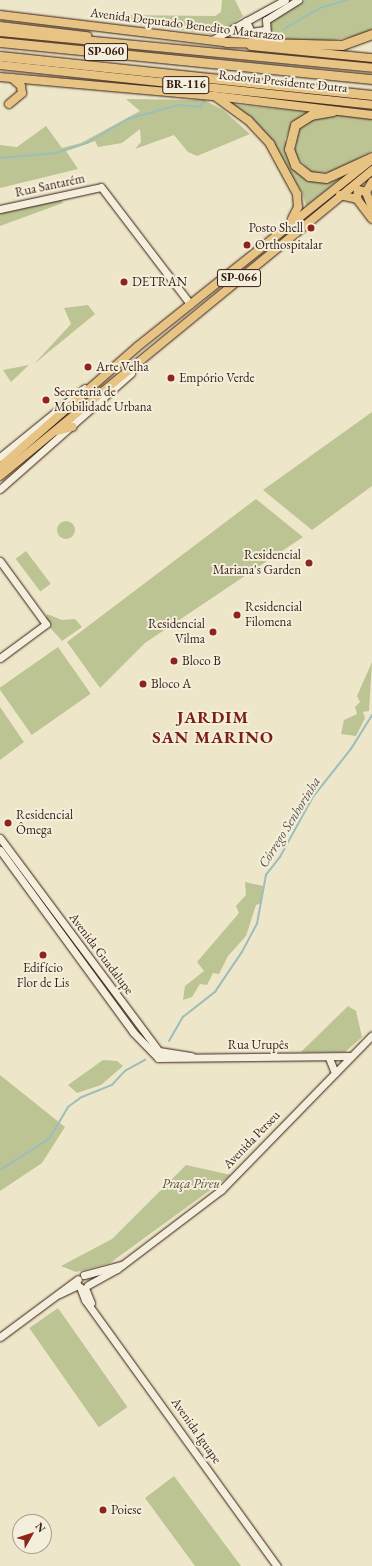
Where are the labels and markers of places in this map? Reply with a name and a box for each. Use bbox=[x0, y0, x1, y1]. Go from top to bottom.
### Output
place label: Posto Shell bbox=[249, 220, 303, 236]
marker: Posto Shell bbox=[306, 223, 316, 233]
place label: Orthospitalar bbox=[255, 237, 323, 253]
marker: Orthospitalar bbox=[242, 240, 252, 250]
place label: DETRAN bbox=[132, 274, 187, 290]
marker: DETRAN bbox=[119, 277, 129, 287]
place label: Arte Velha bbox=[96, 359, 149, 375]
marker: Arte Velha bbox=[83, 362, 93, 372]
place label: Empório Verde bbox=[179, 370, 255, 386]
marker: Empório Verde bbox=[166, 373, 176, 383]
place label: Secretaria de Mobilidade Urbana bbox=[54, 385, 152, 416]
marker: Secretaria de Mobilidade Urbana bbox=[41, 395, 51, 405]
place label: Residencial Mariana's Garden bbox=[213, 548, 301, 579]
marker: Residencial Mariana's Garden bbox=[304, 558, 314, 568]
place label: Residencial Filomena bbox=[245, 600, 302, 631]
marker: Residencial Filomena bbox=[232, 610, 242, 620]
place label: Residencial Vilma bbox=[148, 617, 205, 648]
marker: Residencial Vilma bbox=[208, 627, 218, 637]
place label: Bloco B bbox=[182, 653, 221, 669]
marker: Bloco B bbox=[169, 656, 179, 666]
place label: Bloco A bbox=[151, 676, 191, 692]
marker: Bloco A bbox=[138, 679, 148, 689]
place label: Residencial Ômega bbox=[16, 808, 73, 839]
marker: Residencial Ômega bbox=[3, 818, 13, 828]
marker: Edifício Flor de Lis bbox=[38, 950, 48, 960]
place label: Edifício Flor de Lis bbox=[17, 961, 69, 992]
place label: Poiese bbox=[111, 1502, 141, 1518]
marker: Poiese bbox=[98, 1505, 108, 1515]

